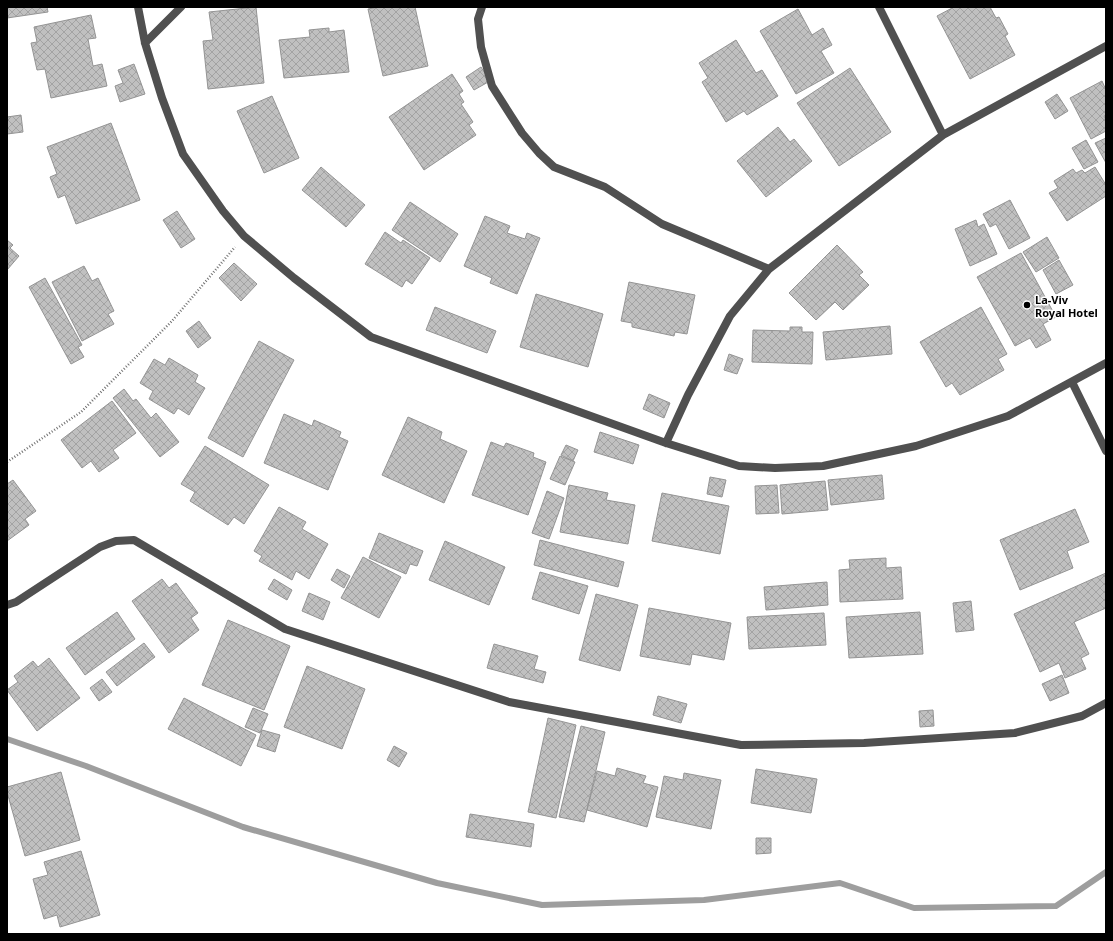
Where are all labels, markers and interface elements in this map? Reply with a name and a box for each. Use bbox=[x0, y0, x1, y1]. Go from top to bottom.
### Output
place label: La-Viv Royal Hotel bbox=[1035, 292, 1098, 320]
marker: La-Viv Royal Hotel bbox=[1022, 300, 1032, 310]

